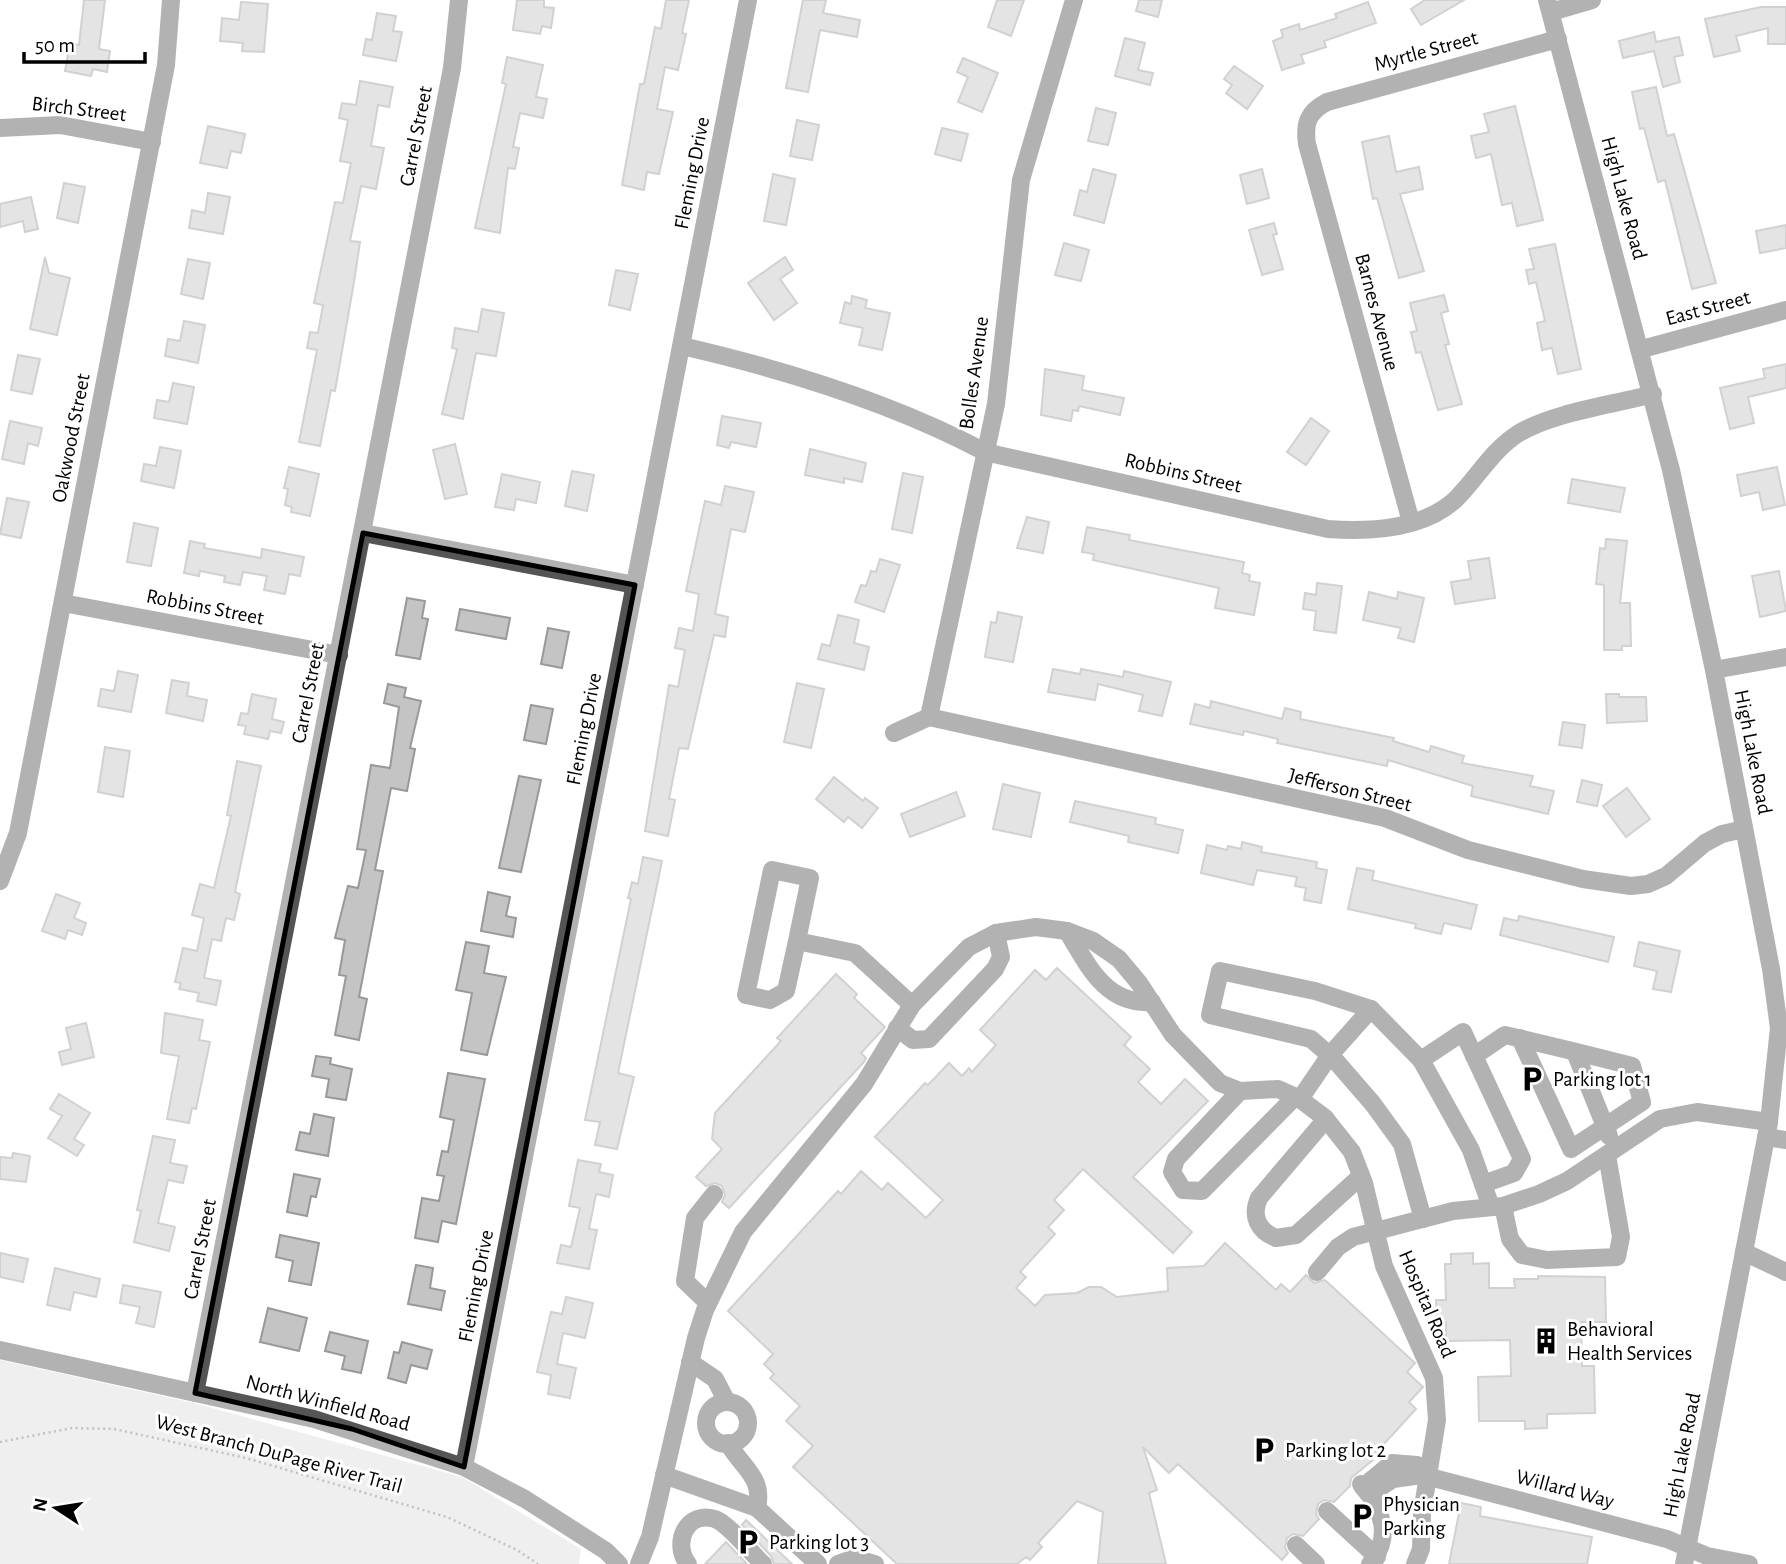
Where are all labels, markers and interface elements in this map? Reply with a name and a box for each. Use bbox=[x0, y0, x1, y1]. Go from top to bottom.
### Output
scale bar bbox=[24, 21, 145, 65]
street label: Myrtle Street bbox=[1372, 27, 1480, 75]
text: 50 m bbox=[35, 35, 75, 56]
street label: Carrel Street bbox=[396, 84, 436, 188]
street label: Birch Street bbox=[31, 93, 128, 125]
street label: Fleming Drive bbox=[671, 115, 713, 231]
street label: High Lake Road bbox=[1597, 134, 1651, 262]
street label: Barnes Avenue bbox=[1351, 251, 1403, 373]
street label: East Street bbox=[1663, 287, 1753, 329]
street label: Bolles Avenue bbox=[956, 315, 992, 431]
street label: Oakwood Street bbox=[48, 371, 94, 504]
street label: Robbins Street bbox=[1122, 449, 1244, 497]
street label: Robbins Street bbox=[144, 585, 266, 629]
street label: Carrel Street bbox=[288, 641, 328, 745]
street label: Fleming Drive bbox=[563, 671, 605, 787]
street label: High Lake Road bbox=[1731, 688, 1775, 816]
street label: Jefferson Street bbox=[1286, 765, 1414, 816]
parking icon: Parking lot 1 bbox=[1517, 1064, 1547, 1094]
place label: Parking lot 1 bbox=[1553, 1069, 1652, 1090]
street label: Carrel Street bbox=[180, 1197, 220, 1301]
street label: Fleming Drive bbox=[455, 1228, 497, 1344]
street label: Hospital Road bbox=[1395, 1247, 1459, 1361]
place label: Behavioral Health Services bbox=[1567, 1319, 1692, 1364]
building icon: Behavioral Health Services bbox=[1531, 1326, 1561, 1356]
street label: North Winfield Road bbox=[244, 1371, 412, 1435]
street label: High Lake Road bbox=[1660, 1391, 1704, 1519]
street label: West Branch DuPage River Trail bbox=[153, 1411, 405, 1497]
parking icon: Parking lot 2 bbox=[1249, 1435, 1279, 1465]
place label: Parking lot 2 bbox=[1285, 1440, 1386, 1461]
street label: Willard Way bbox=[1514, 1466, 1616, 1512]
north arrow bbox=[21, 1473, 91, 1543]
place label: Physician Parking bbox=[1383, 1494, 1460, 1539]
text: N bbox=[30, 1496, 52, 1513]
parking icon: Physician Parking bbox=[1347, 1501, 1377, 1531]
parking icon: Parking lot 3 bbox=[733, 1527, 763, 1557]
place label: Parking lot 3 bbox=[769, 1532, 869, 1553]

